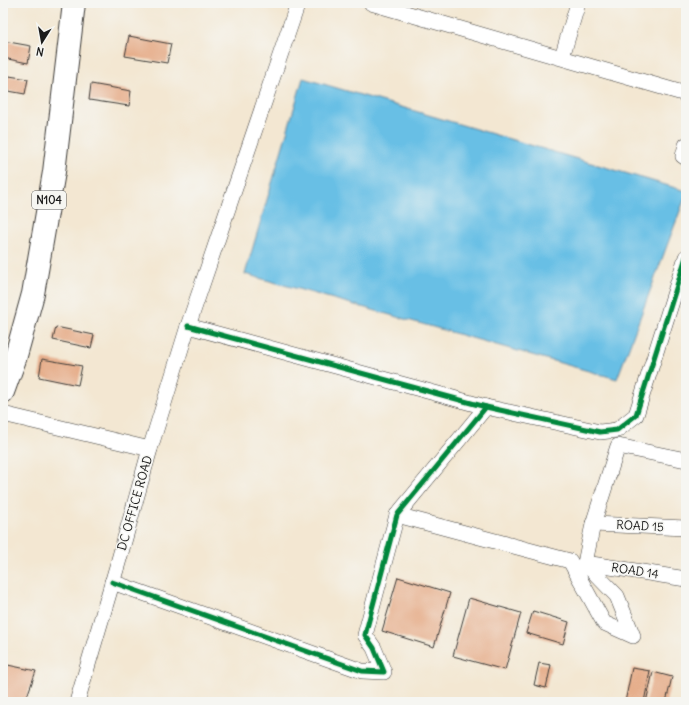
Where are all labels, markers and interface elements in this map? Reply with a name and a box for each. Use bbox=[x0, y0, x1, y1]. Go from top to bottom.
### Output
north arrow bbox=[22, 22, 62, 62]
text: N bbox=[35, 44, 45, 59]
road number: N104 bbox=[32, 191, 66, 209]
street label: DC OFFICE ROAD bbox=[114, 454, 155, 552]
street label: ROAD 15 bbox=[616, 517, 664, 534]
street label: ROAD 14 bbox=[610, 559, 660, 582]

